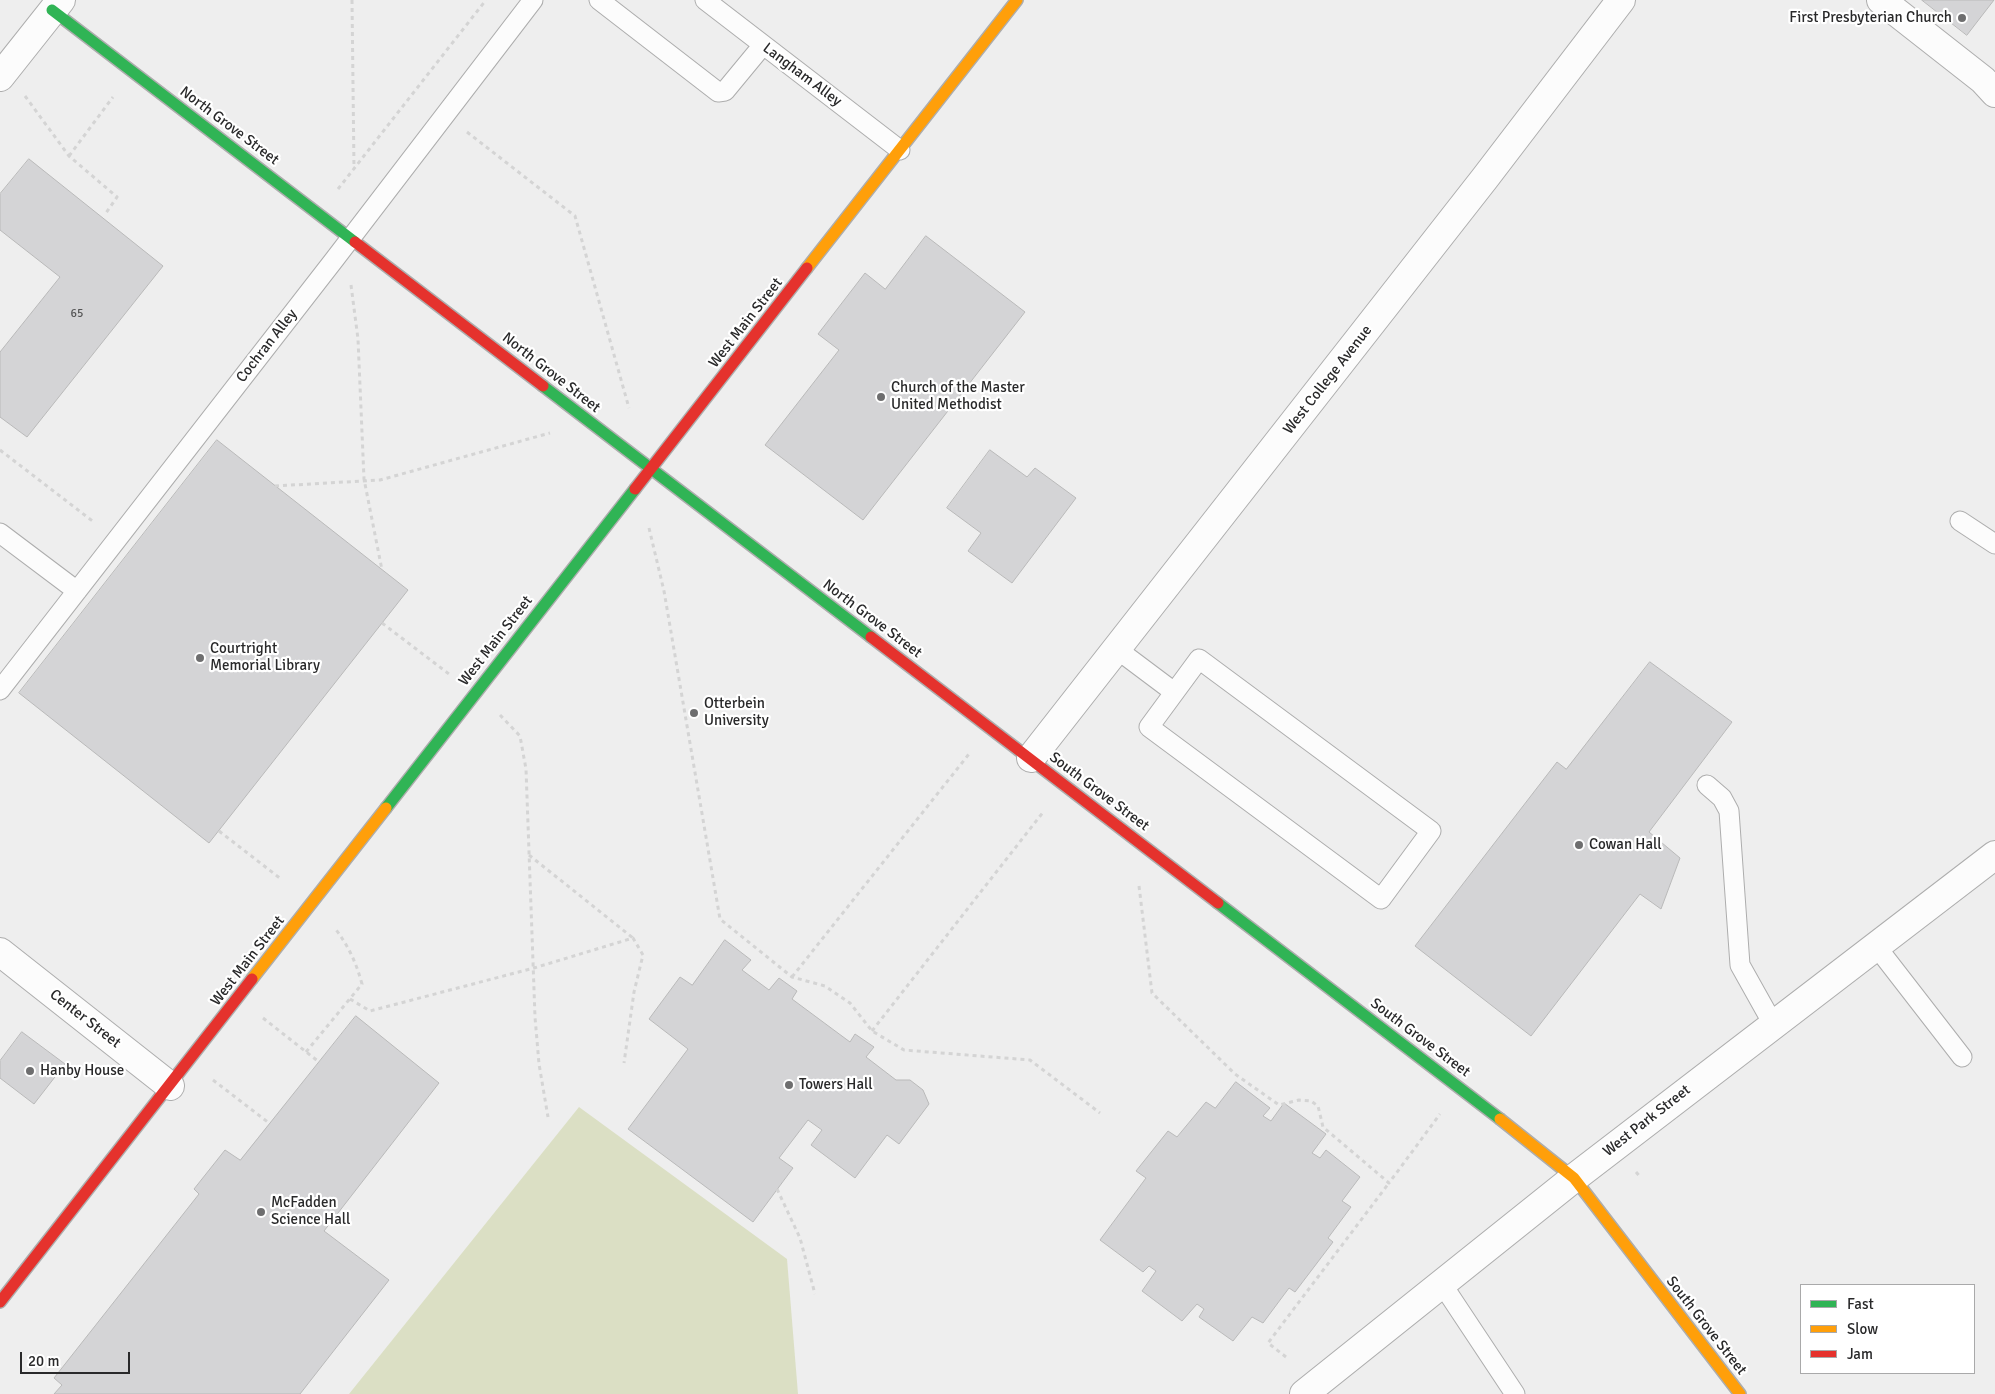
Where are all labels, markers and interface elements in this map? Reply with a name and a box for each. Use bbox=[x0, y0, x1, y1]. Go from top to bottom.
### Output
place label: First Presbyterian Church bbox=[1789, 9, 1952, 27]
marker: First Presbyterian Church bbox=[1956, 12, 1968, 24]
street label: Langham Alley bbox=[759, 39, 845, 111]
street label: North Grove Street bbox=[176, 83, 282, 169]
street label: West Main Street bbox=[705, 274, 787, 372]
street label: Cochran Alley bbox=[233, 306, 301, 386]
house number: 65 bbox=[71, 307, 83, 321]
street label: West College Avenue bbox=[1280, 322, 1376, 438]
street label: North Grove Street bbox=[498, 329, 604, 417]
place label: Church of the Master United Methodist bbox=[891, 379, 1025, 414]
marker: Church of the Master United Methodist bbox=[875, 391, 887, 403]
street label: North Grove Street bbox=[819, 576, 925, 662]
street label: West Main Street bbox=[455, 592, 537, 690]
place label: Courtright Memorial Library bbox=[210, 640, 320, 675]
marker: Courtright Memorial Library bbox=[194, 652, 206, 664]
place label: Otterbein University bbox=[704, 695, 769, 730]
marker: Otterbein University bbox=[688, 707, 700, 719]
street label: South Grove Street bbox=[1046, 749, 1152, 835]
place label: Cowan Hall bbox=[1589, 836, 1662, 854]
marker: Cowan Hall bbox=[1573, 839, 1585, 851]
street label: West Main Street bbox=[207, 912, 289, 1010]
street label: Center Street bbox=[46, 986, 124, 1052]
street label: South Grove Street bbox=[1367, 995, 1473, 1081]
place label: Hanby House bbox=[40, 1062, 124, 1080]
marker: Hanby House bbox=[24, 1065, 36, 1077]
place label: Towers Hall bbox=[799, 1076, 873, 1094]
marker: Towers Hall bbox=[783, 1079, 795, 1091]
street label: West Park Street bbox=[1600, 1081, 1694, 1161]
place label: McFadden Science Hall bbox=[271, 1194, 350, 1229]
marker: McFadden Science Hall bbox=[255, 1206, 267, 1218]
street label: South Grove Street bbox=[1662, 1273, 1750, 1379]
legend bbox=[1800, 1284, 1975, 1374]
text: Fast bbox=[1847, 1295, 1874, 1313]
text: Slow bbox=[1847, 1320, 1878, 1338]
scale bar bbox=[22, 1342, 132, 1374]
text: Jam bbox=[1847, 1345, 1873, 1363]
text: 20 m bbox=[28, 1352, 59, 1370]

